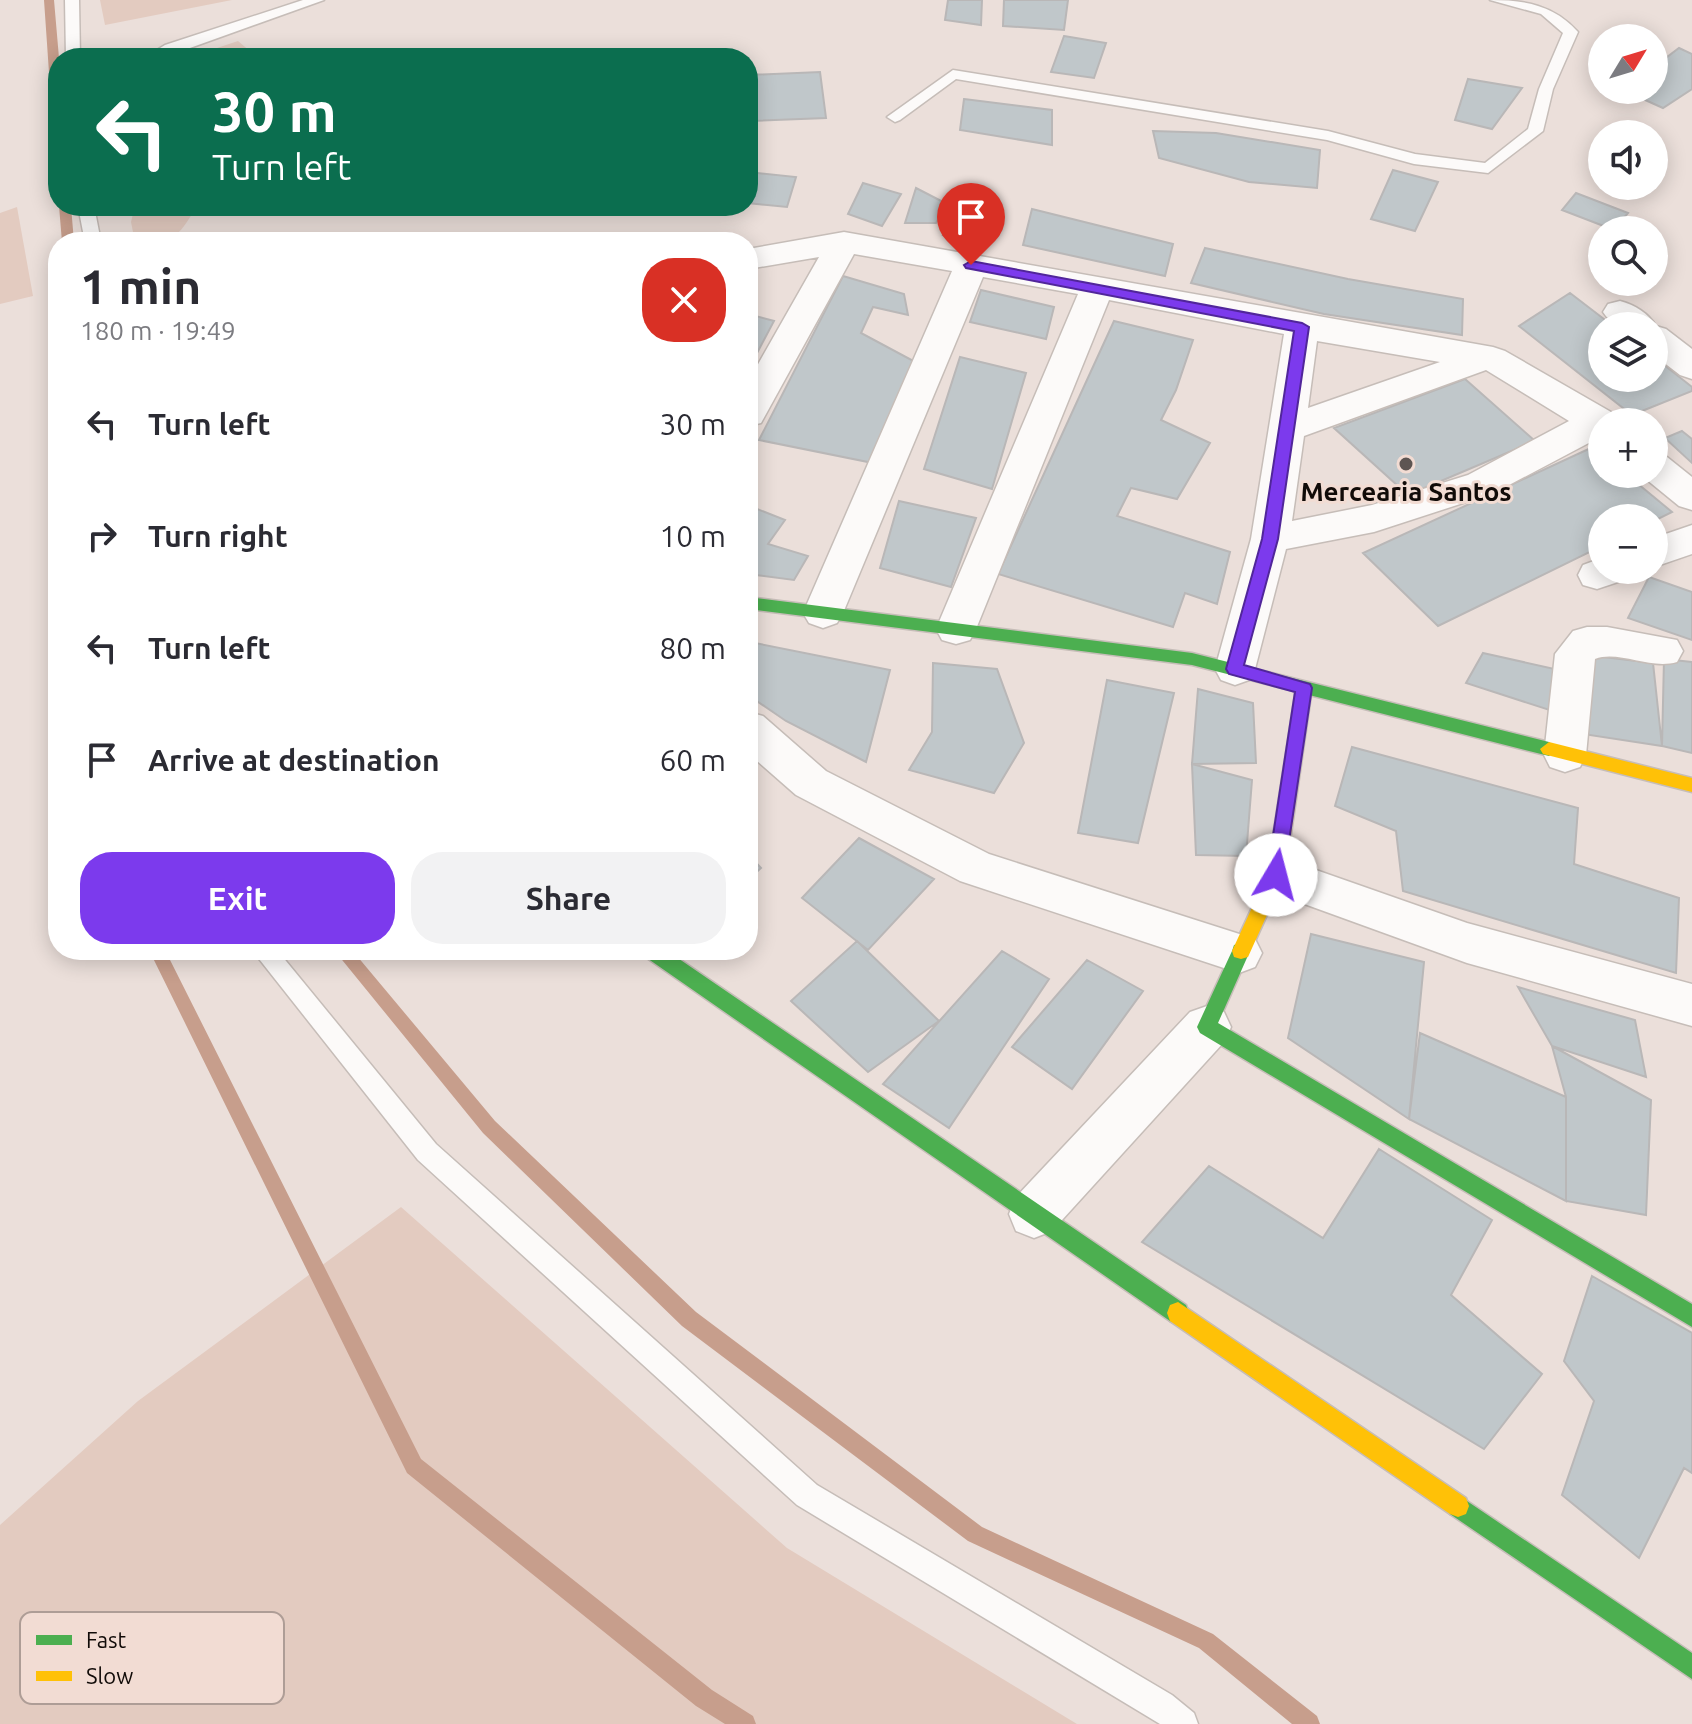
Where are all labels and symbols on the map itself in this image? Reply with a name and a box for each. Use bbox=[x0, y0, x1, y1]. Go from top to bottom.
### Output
north arrow bbox=[1588, 24, 1668, 104]
pin bbox=[937, 183, 1005, 265]
marker: Mercearia Santos bbox=[1397, 455, 1415, 473]
place label: Mercearia Santos bbox=[1300, 477, 1512, 506]
position arrow bbox=[1234, 833, 1318, 917]
legend bbox=[20, 1612, 284, 1704]
text: Fast bbox=[86, 1627, 127, 1652]
text: Slow bbox=[86, 1663, 133, 1688]

